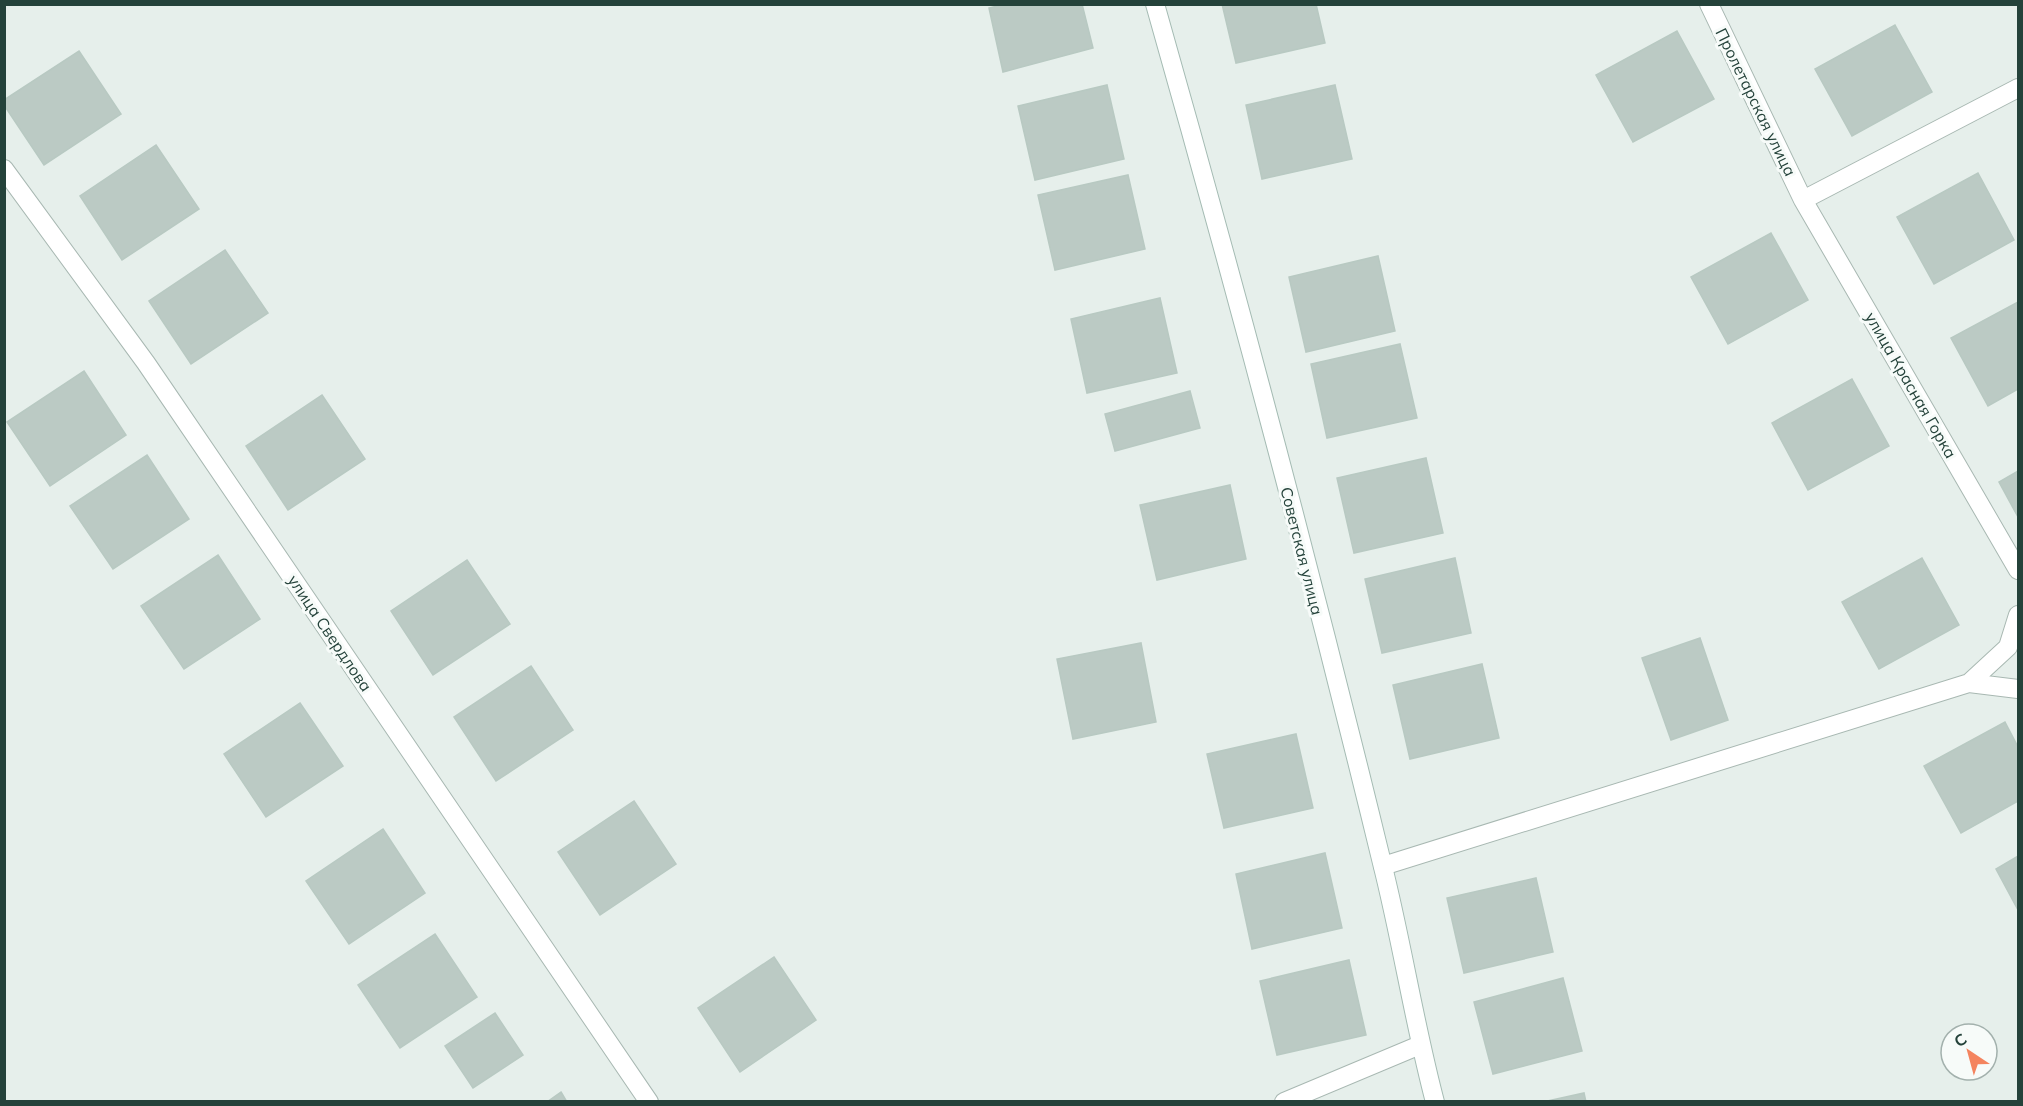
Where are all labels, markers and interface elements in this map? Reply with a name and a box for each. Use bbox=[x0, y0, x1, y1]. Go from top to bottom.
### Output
street label: Пролетарская улица bbox=[1711, 25, 1801, 179]
street label: улица Красная Горка bbox=[1861, 308, 1961, 462]
street label: Советская улица bbox=[1276, 485, 1328, 617]
street label: улица Свердлова bbox=[284, 571, 376, 695]
north arrow bbox=[1939, 1022, 1999, 1082]
text: С bbox=[1950, 1029, 1971, 1051]

